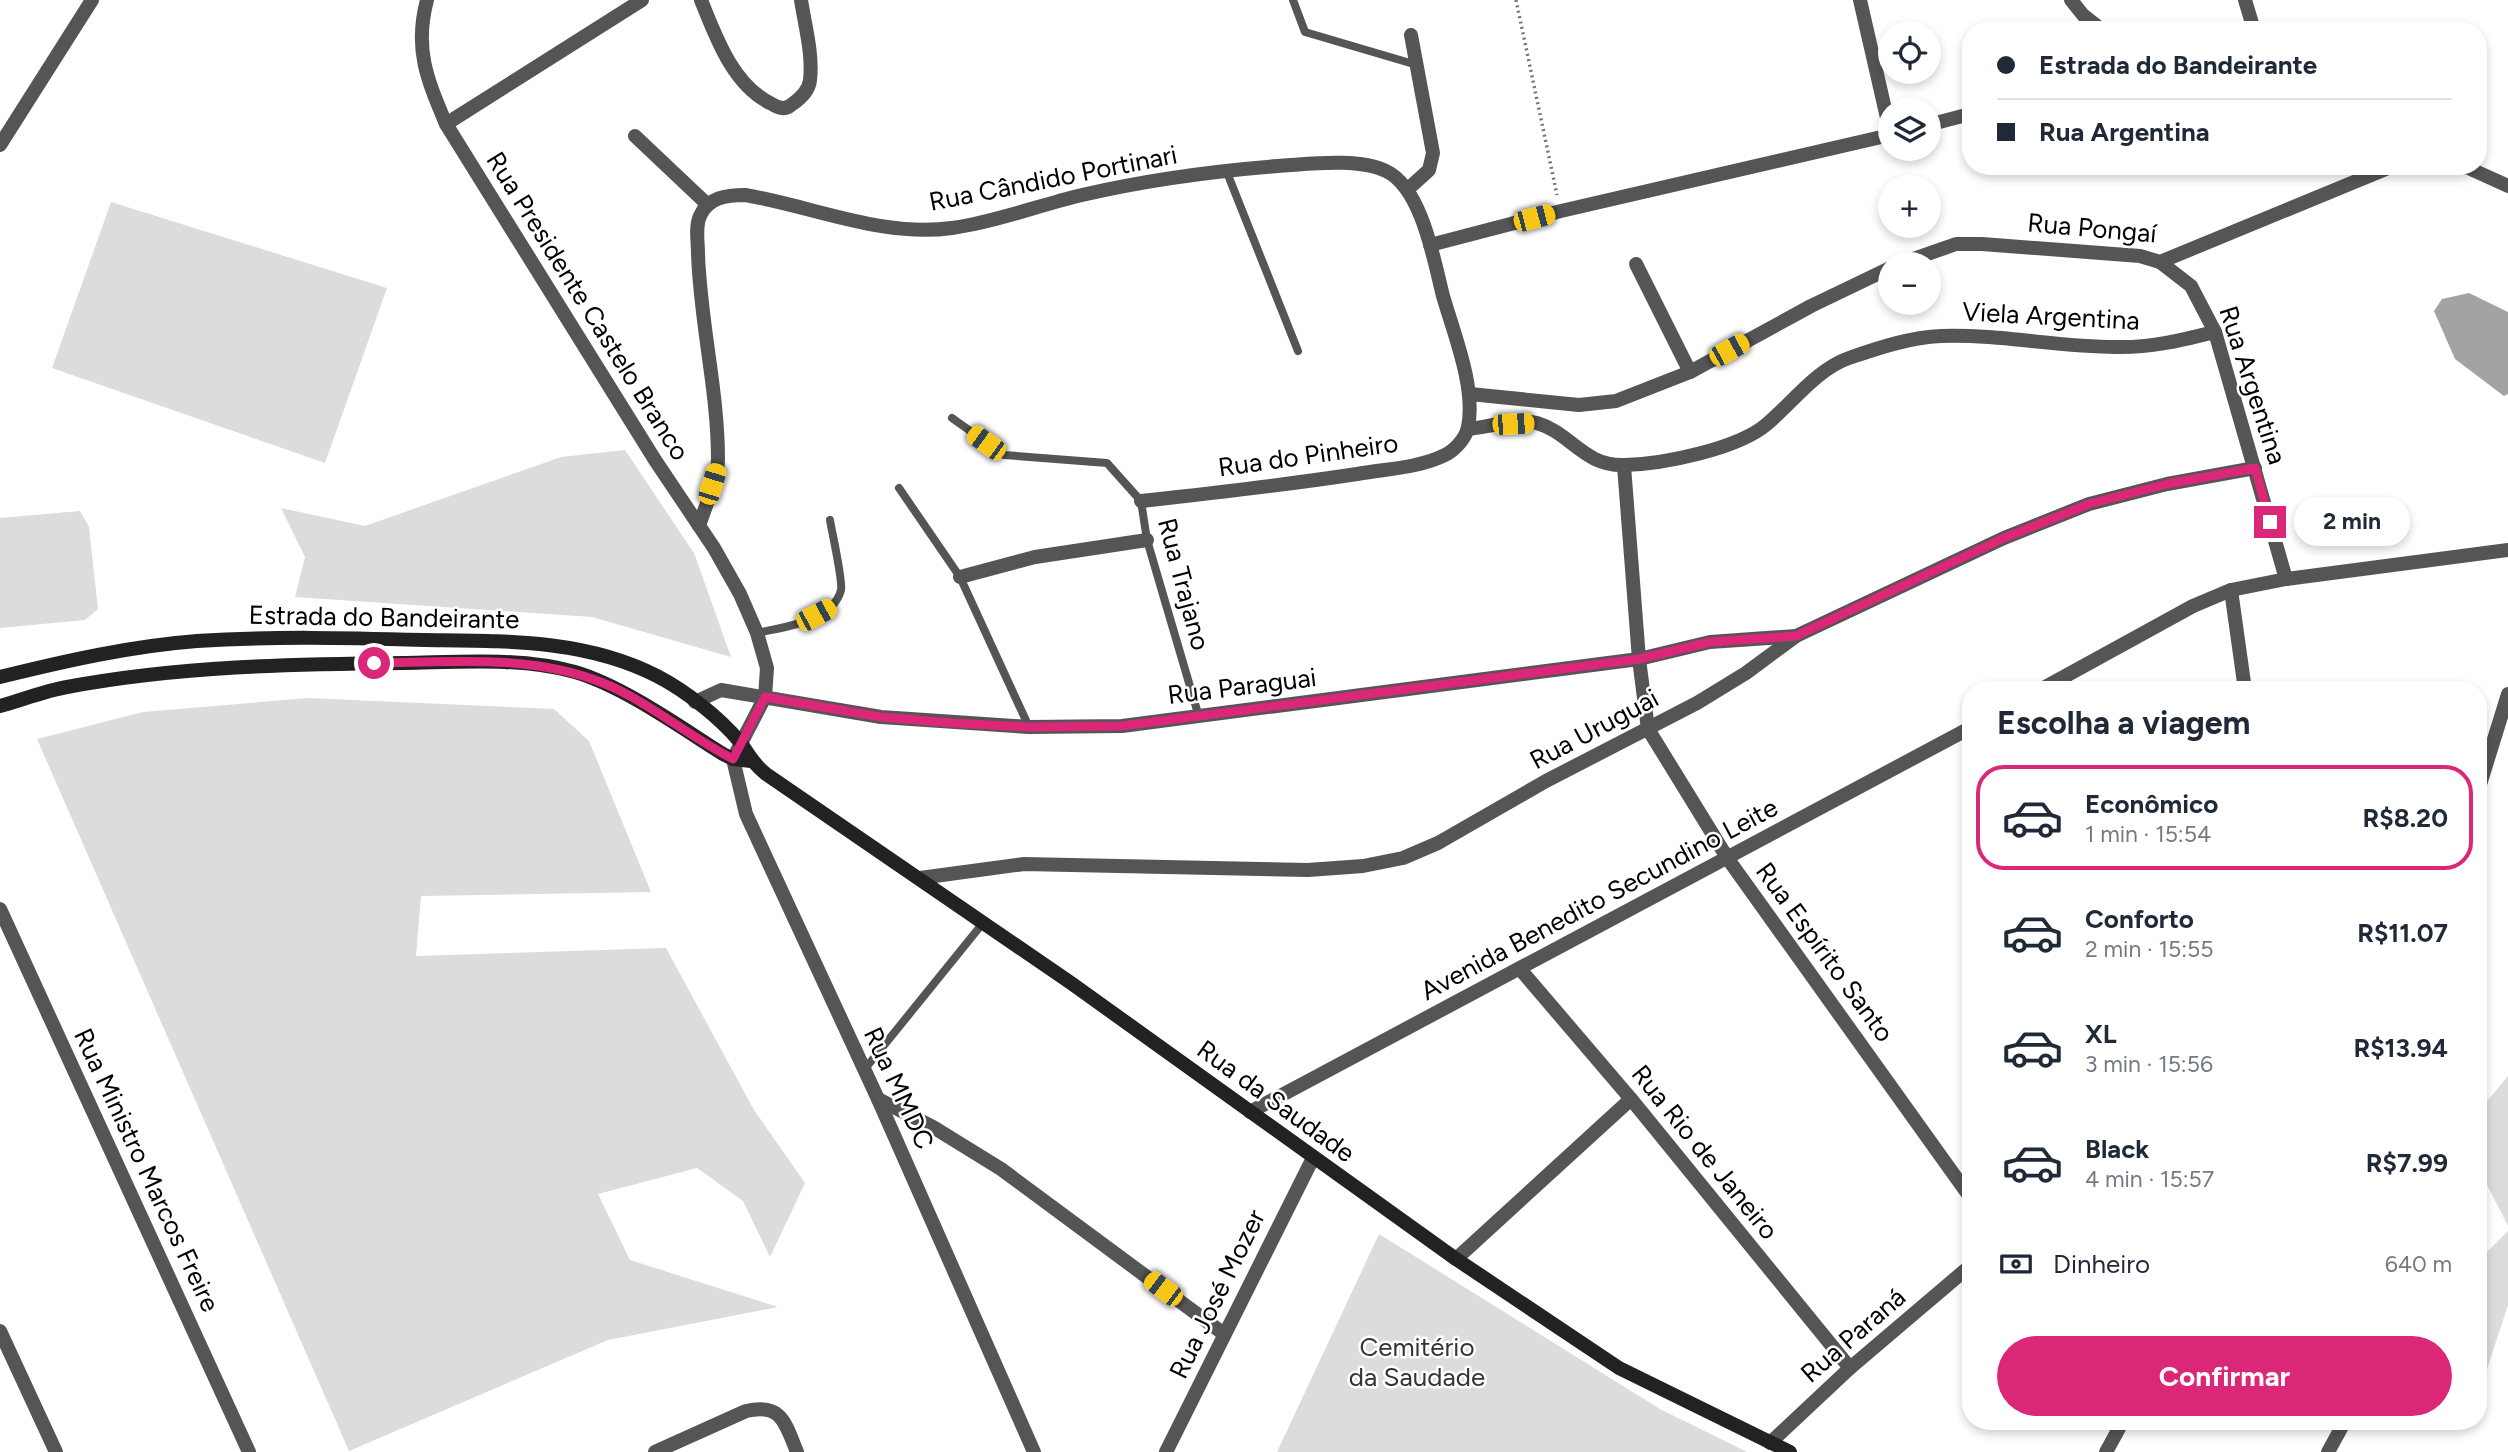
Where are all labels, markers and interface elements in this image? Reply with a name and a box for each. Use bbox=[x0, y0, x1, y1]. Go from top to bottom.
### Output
map controls bbox=[1878, 21, 1941, 315]
button: locate bbox=[1878, 21, 1941, 84]
text: Estrada do Bandeirante bbox=[2039, 49, 2317, 81]
button: layers bbox=[1878, 98, 1941, 161]
text: Rua Argentina bbox=[2039, 116, 2210, 148]
street label: Rua Cândido Portinari bbox=[926, 138, 1180, 218]
street label: Rua Presidente Castelo Branco bbox=[480, 146, 696, 466]
button: + bbox=[1878, 175, 1941, 238]
car bbox=[1511, 202, 1558, 234]
street label: Rua Pongaí bbox=[2026, 206, 2159, 250]
button: − bbox=[1878, 252, 1941, 315]
street label: Viela Argentina bbox=[1961, 295, 2141, 337]
street label: Rua Argentina bbox=[2212, 302, 2294, 468]
car bbox=[1706, 331, 1753, 369]
car bbox=[1492, 412, 1535, 436]
car bbox=[963, 422, 1010, 464]
street label: Rua do Pinheiro bbox=[1216, 427, 1400, 483]
car bbox=[696, 461, 729, 507]
callout: 2 min bbox=[2294, 498, 2410, 546]
route end bbox=[2254, 506, 2286, 538]
text: 2 min bbox=[2323, 507, 2381, 535]
street label: Rua Trajano bbox=[1151, 514, 1217, 654]
car bbox=[793, 596, 840, 634]
street label: Estrada do Bandeirante bbox=[248, 599, 520, 635]
route start bbox=[358, 647, 390, 679]
street label: Rua Paraguai bbox=[1166, 661, 1318, 711]
street label: Rua Uruguai bbox=[1524, 682, 1664, 776]
text: Escolha a viagem bbox=[1997, 704, 2250, 742]
icon: car bbox=[2001, 786, 2064, 849]
text: Econômico bbox=[2085, 788, 2218, 820]
street label: Avenida Benedito Secundino Leite bbox=[1415, 791, 1783, 1007]
text: R$8.20 bbox=[2363, 802, 2448, 834]
text: 1 min · 15:54 bbox=[2085, 820, 2211, 848]
street label: Rua Espírito Santo bbox=[1749, 856, 1901, 1048]
icon: car bbox=[2001, 901, 2064, 964]
text: Conforto bbox=[2085, 903, 2194, 935]
text: R$11.07 bbox=[2357, 917, 2448, 949]
text: 2 min · 15:55 bbox=[2085, 935, 2213, 963]
icon: car bbox=[2001, 1016, 2064, 1079]
text: XL bbox=[2085, 1018, 2117, 1050]
street label: Rua MMDC bbox=[857, 1022, 941, 1154]
street label: Rua Ministro Marcos Freire bbox=[67, 1023, 227, 1317]
text: R$13.94 bbox=[2353, 1032, 2448, 1064]
street label: Rua da Saudade bbox=[1191, 1033, 1361, 1169]
text: 3 min · 15:56 bbox=[2085, 1050, 2213, 1078]
street label: Rua Rio de Janeiro bbox=[1625, 1058, 1785, 1246]
icon: car bbox=[2001, 1131, 2064, 1194]
text: Black bbox=[2085, 1133, 2149, 1165]
text: R$7.99 bbox=[2366, 1147, 2448, 1179]
text: 4 min · 15:57 bbox=[2085, 1165, 2214, 1193]
street label: Rua José Mozer bbox=[1162, 1204, 1272, 1384]
icon: cash bbox=[1997, 1245, 2035, 1283]
text: Dinheiro bbox=[2053, 1248, 2150, 1280]
text: 640 m bbox=[2385, 1250, 2452, 1278]
car bbox=[1140, 1268, 1187, 1310]
street label: Rua Paraná bbox=[1794, 1281, 1912, 1389]
park label: Cemitério da Saudade bbox=[1349, 1331, 1485, 1393]
button: Confirmar bbox=[1997, 1336, 2452, 1416]

